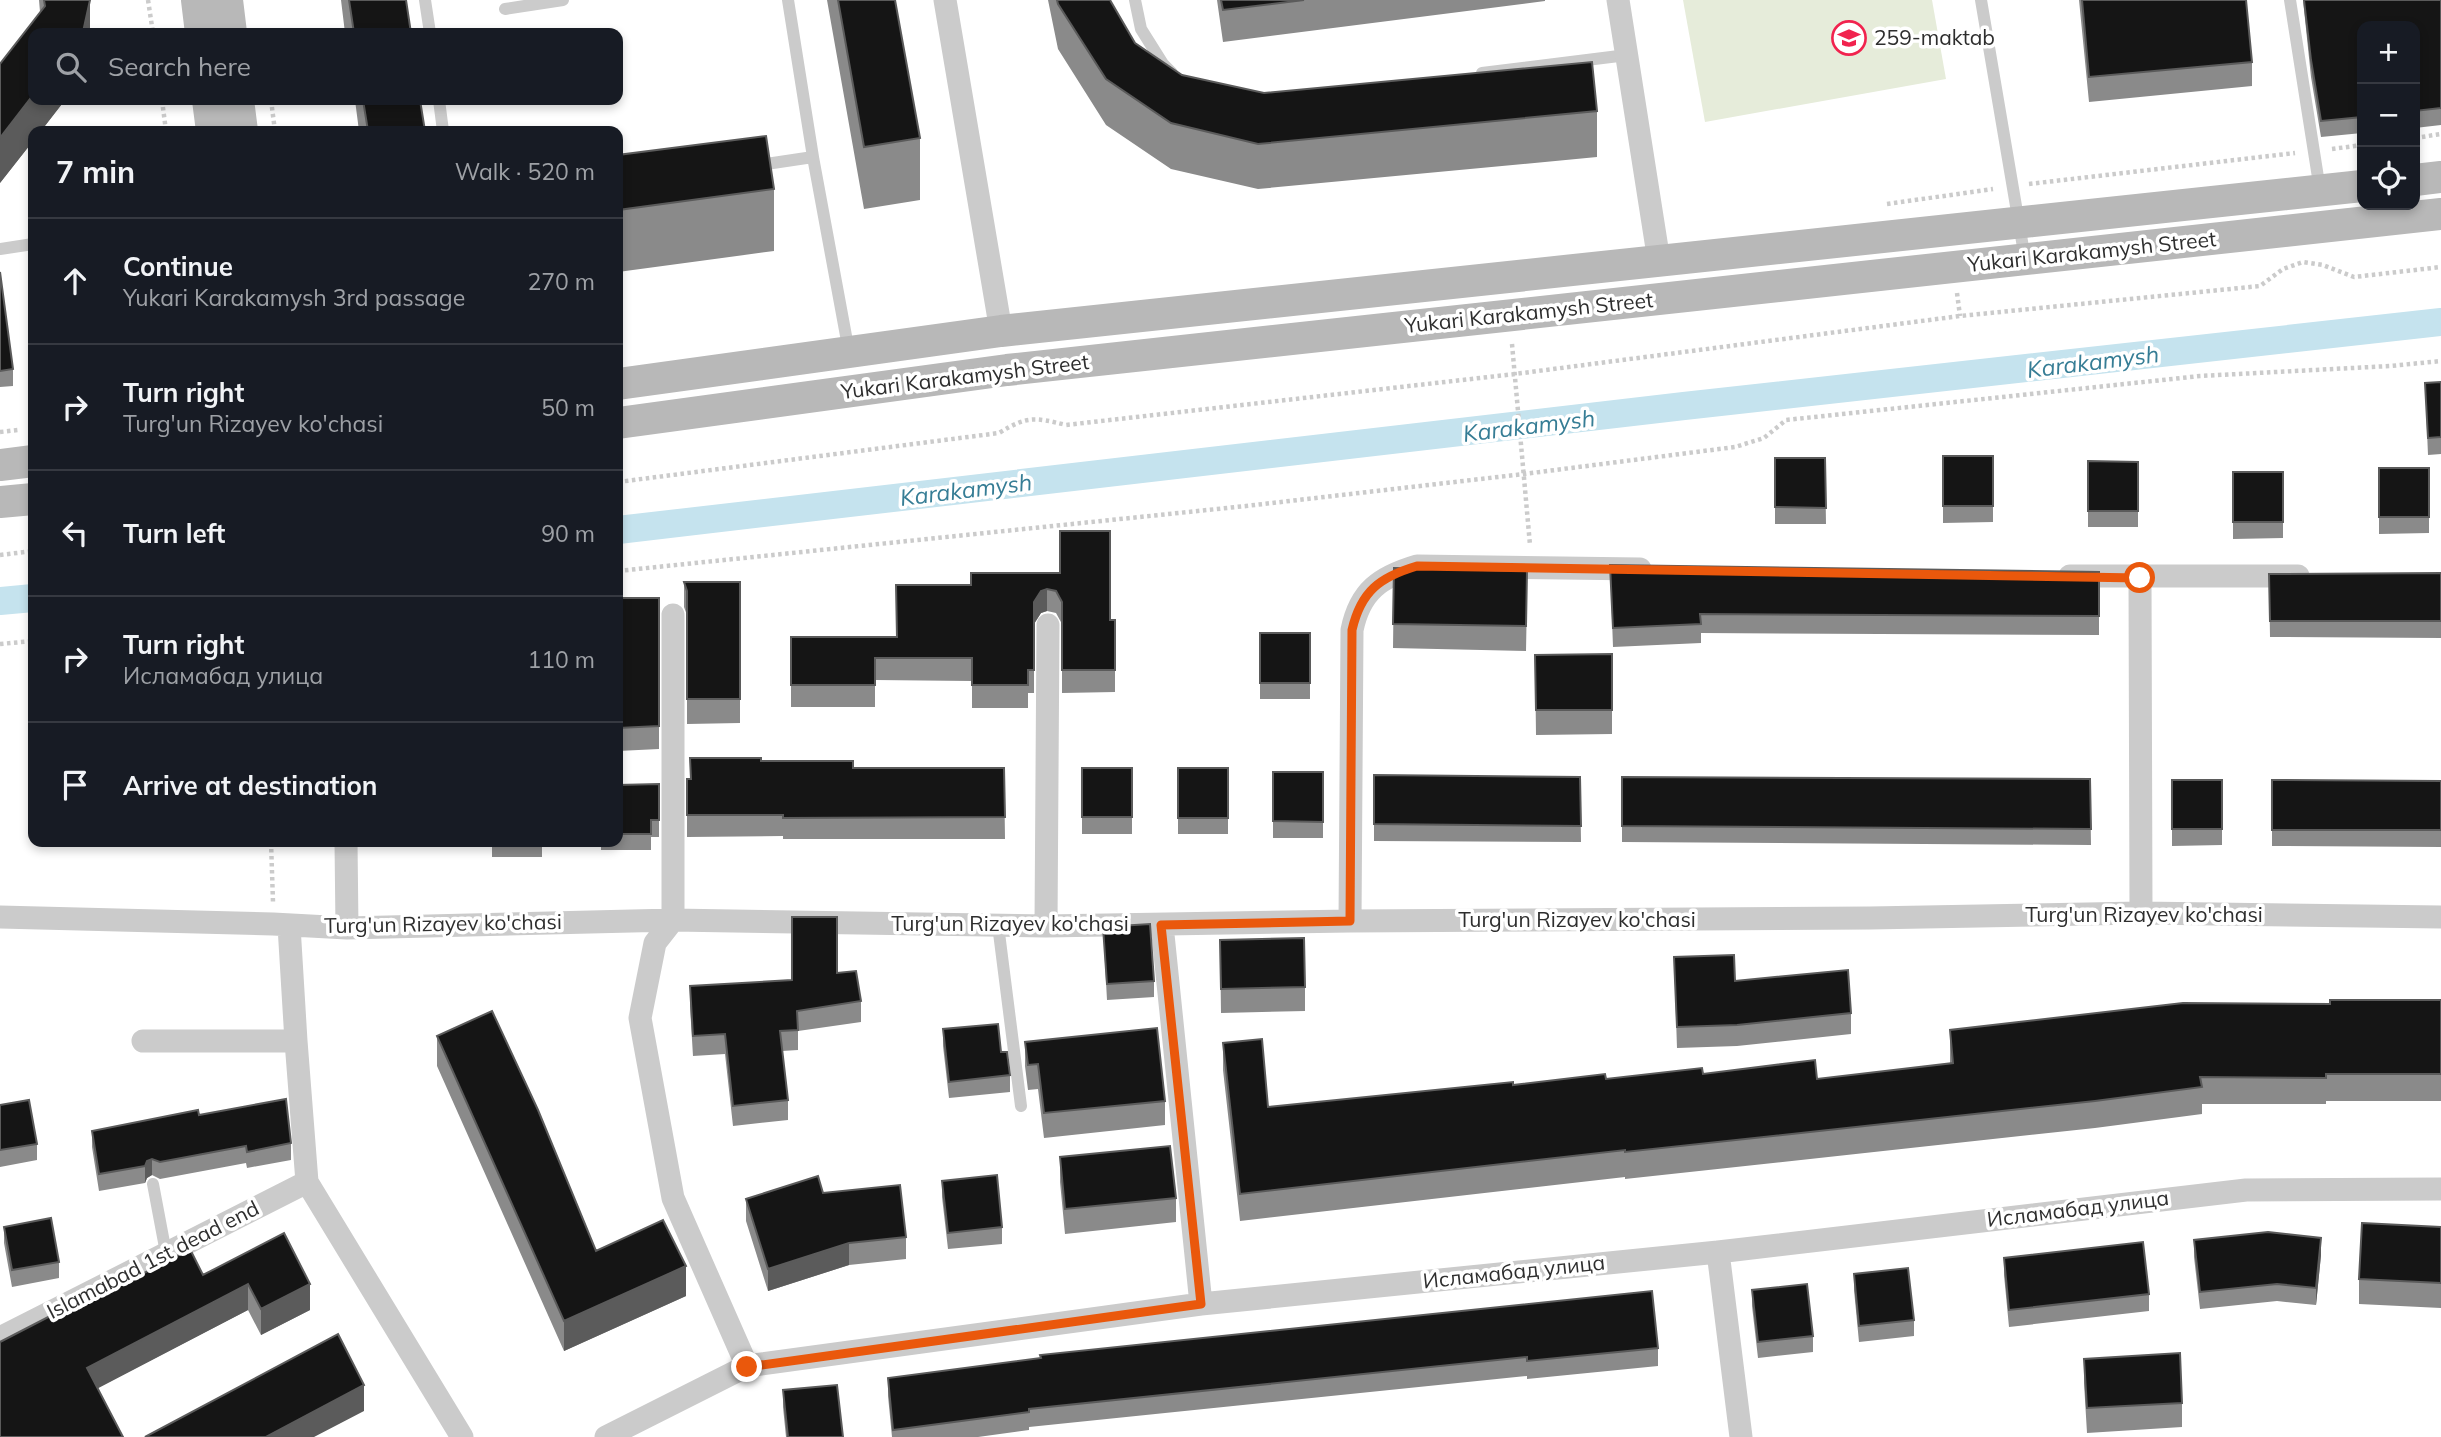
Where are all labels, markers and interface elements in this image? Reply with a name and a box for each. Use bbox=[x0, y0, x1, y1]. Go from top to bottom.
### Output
school or university icon: 259-maktab bbox=[1830, 19, 1868, 57]
map controls bbox=[2357, 21, 2420, 210]
button: + bbox=[2357, 21, 2420, 84]
place label: 259-maktab bbox=[1874, 24, 1995, 50]
search box bbox=[28, 28, 623, 105]
icon: search bbox=[52, 48, 90, 86]
text: Search here bbox=[108, 50, 251, 83]
button: − bbox=[2357, 84, 2420, 147]
button: locate bbox=[2357, 147, 2420, 210]
text: 7 min bbox=[56, 153, 135, 191]
text: Walk · 520 m bbox=[455, 157, 595, 186]
street label: Yukari Karakamysh Street bbox=[1965, 225, 2217, 277]
text: Continue bbox=[123, 250, 233, 283]
icon: ahead bbox=[56, 262, 94, 300]
text: 270 m bbox=[527, 267, 595, 296]
text: Yukari Karakamysh 3rd passage bbox=[123, 283, 465, 312]
street label: Yukari Karakamysh Street bbox=[1402, 286, 1654, 338]
water label: Karakamysh bbox=[2025, 339, 2161, 384]
street label: Yukari Karakamysh Street bbox=[838, 348, 1090, 404]
text: Turn right bbox=[123, 376, 244, 409]
icon: right bbox=[56, 388, 94, 426]
text: 50 m bbox=[541, 393, 595, 422]
water label: Karakamysh bbox=[1461, 403, 1597, 448]
text: Turg'un Rizayev ko'chasi bbox=[123, 409, 383, 438]
water label: Karakamysh bbox=[898, 467, 1034, 512]
icon: left bbox=[56, 514, 94, 552]
text: Turn left bbox=[123, 517, 225, 550]
text: 90 m bbox=[541, 519, 595, 548]
route start bbox=[2124, 562, 2155, 593]
text: Turn right bbox=[123, 628, 244, 661]
icon: right bbox=[56, 640, 94, 678]
text: 110 m bbox=[527, 645, 595, 674]
text: Исламабад улица bbox=[123, 661, 323, 690]
icon: arrive bbox=[56, 766, 94, 804]
text: Arrive at destination bbox=[123, 769, 378, 802]
street label: Turg'un Rizayev ko'chasi bbox=[2025, 901, 2263, 927]
street label: Turg'un Rizayev ko'chasi bbox=[1458, 906, 1696, 932]
street label: Turg'un Rizayev ko'chasi bbox=[324, 908, 562, 938]
street label: Turg'un Rizayev ko'chasi bbox=[891, 910, 1129, 936]
street label: Исламабад улица bbox=[1986, 1184, 2170, 1232]
street label: Islamabad 1st dead end bbox=[42, 1194, 263, 1324]
street label: Исламабад улица bbox=[1422, 1249, 1606, 1293]
route end bbox=[731, 1351, 762, 1382]

